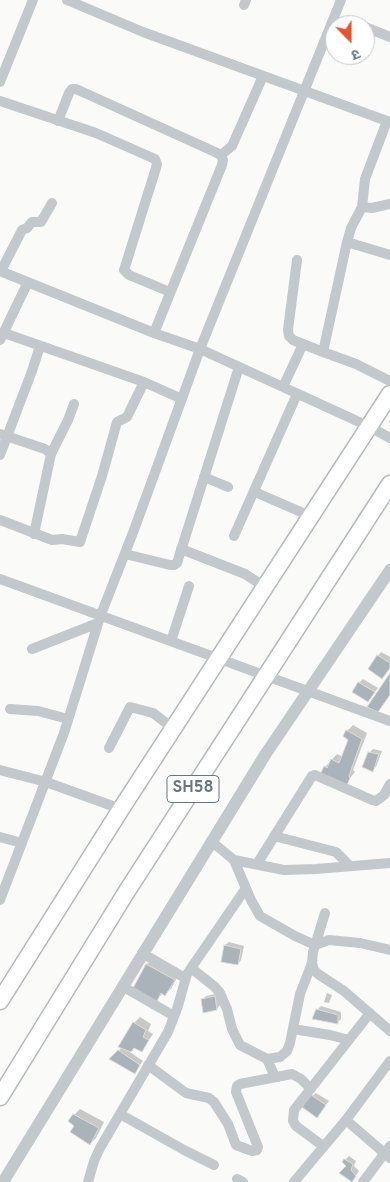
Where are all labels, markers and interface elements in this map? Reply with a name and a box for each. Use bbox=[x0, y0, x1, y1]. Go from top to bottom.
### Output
north arrow bbox=[325, 15, 375, 65]
text: उ bbox=[348, 44, 362, 63]
road number: SH58 bbox=[167, 776, 219, 802]

